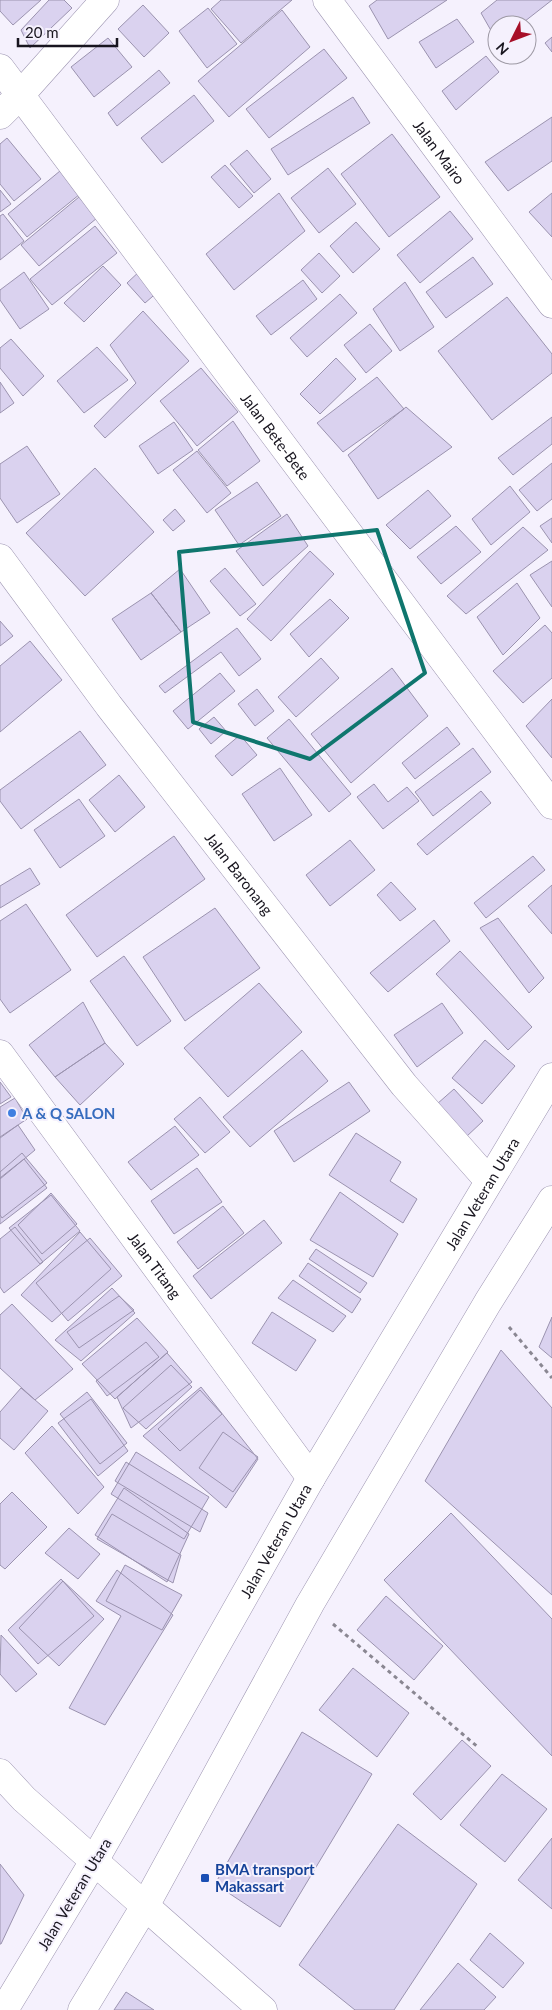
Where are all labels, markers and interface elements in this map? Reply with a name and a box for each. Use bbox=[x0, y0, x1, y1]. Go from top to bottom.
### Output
scale bar bbox=[18, 15, 116, 47]
north arrow bbox=[487, 15, 537, 65]
text: 20 m bbox=[25, 23, 59, 41]
text: N bbox=[492, 39, 512, 59]
street label: Jalan Mairo bbox=[410, 116, 469, 187]
street label: Jalan Bete-Bete bbox=[237, 389, 314, 483]
street label: Jalan Baronang bbox=[202, 829, 277, 918]
place label: A & Q SALON bbox=[21, 1104, 115, 1122]
marker: A & Q SALON bbox=[6, 1107, 18, 1119]
street label: Jalan Veteran Utara bbox=[441, 1134, 523, 1253]
street label: Jalan Titang bbox=[125, 1229, 185, 1302]
street label: Jalan Veteran Utara bbox=[236, 1481, 315, 1601]
street label: Jalan Veteran Utara bbox=[33, 1835, 115, 1953]
place label: BMA transport Makassart bbox=[215, 1860, 315, 1895]
marker: BMA transport Makassart bbox=[199, 1872, 211, 1884]

